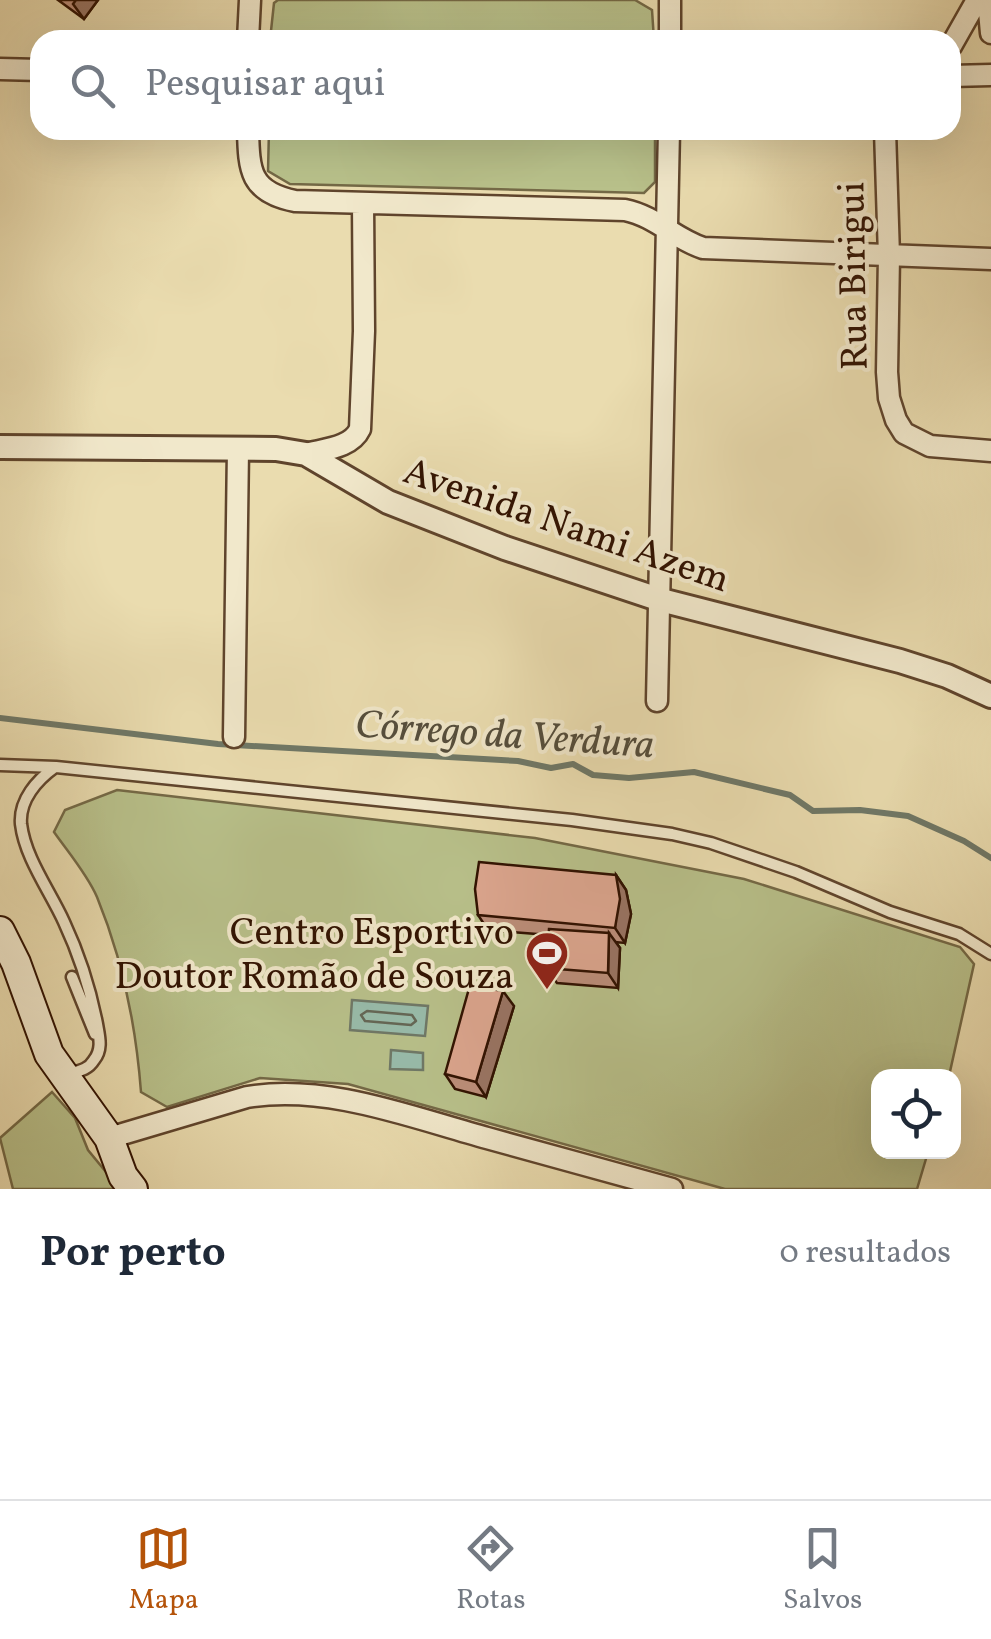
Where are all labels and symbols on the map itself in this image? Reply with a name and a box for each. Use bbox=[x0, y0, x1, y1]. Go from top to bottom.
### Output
street label: Rua Birigui bbox=[827, 181, 884, 371]
street label: Avenida Nami Azem bbox=[396, 447, 736, 608]
water label: Córrego da Verdura bbox=[353, 699, 656, 775]
place label: Centro Esportivo Doutor Romão de Souza bbox=[114, 908, 514, 1005]
sports icon: Centro Esportivo Doutor Romão de Souza bbox=[524, 930, 570, 991]

